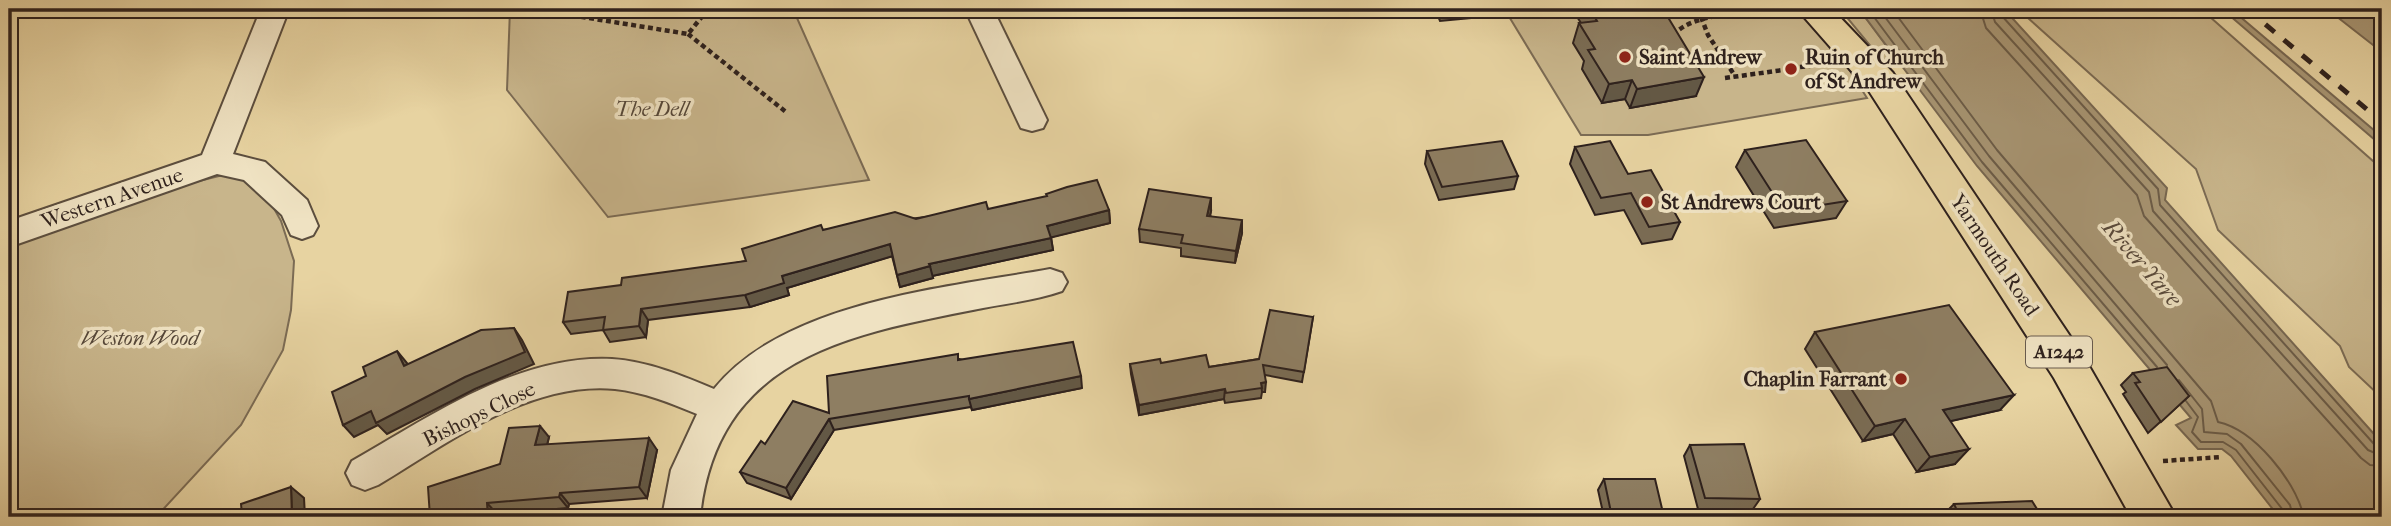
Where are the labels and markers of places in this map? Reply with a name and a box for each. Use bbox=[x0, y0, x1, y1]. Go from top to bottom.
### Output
place label: Saint Andrew bbox=[1639, 45, 1763, 69]
place label: Ruin of Church of St Andrew bbox=[1805, 45, 1944, 93]
marker: Saint Andrew bbox=[1617, 49, 1633, 65]
marker: Ruin of Church of St Andrew bbox=[1783, 61, 1799, 77]
place label: St Andrews Court bbox=[1661, 190, 1821, 214]
marker: St Andrews Court bbox=[1639, 194, 1655, 210]
place label: Chaplin Farrant bbox=[1743, 367, 1887, 391]
marker: Chaplin Farrant bbox=[1893, 371, 1909, 387]

